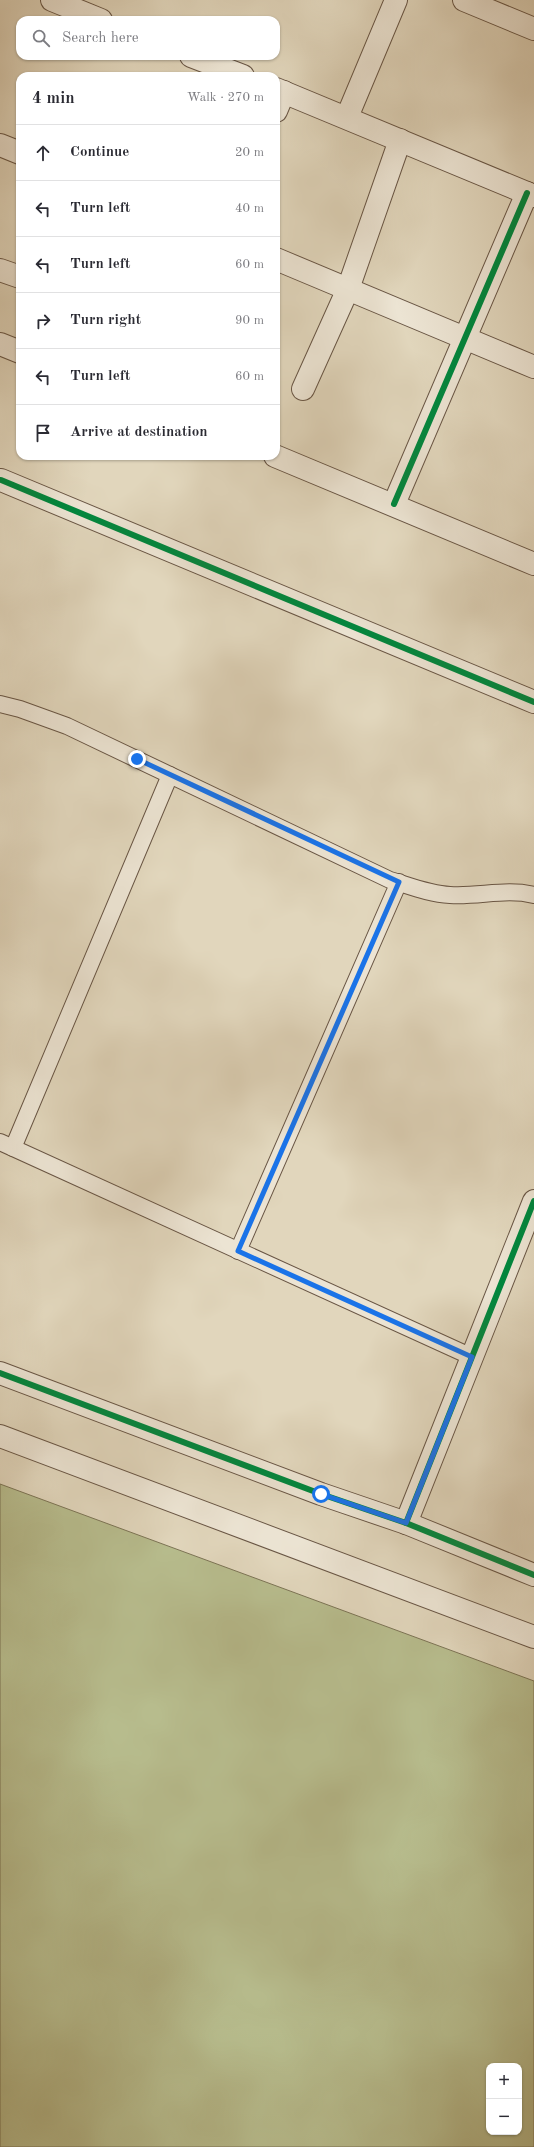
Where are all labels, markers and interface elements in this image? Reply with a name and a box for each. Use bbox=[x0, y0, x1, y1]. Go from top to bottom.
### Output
search box bbox=[16, 16, 280, 60]
icon: search bbox=[30, 27, 52, 49]
text: Search here bbox=[62, 31, 139, 46]
text: 4 min bbox=[32, 90, 75, 107]
text: Walk · 270 m bbox=[187, 91, 264, 104]
icon: ahead bbox=[32, 142, 54, 164]
text: Continue bbox=[70, 145, 129, 160]
text: 20 m bbox=[235, 146, 264, 159]
icon: left bbox=[32, 198, 54, 220]
text: Turn left bbox=[70, 201, 130, 216]
text: 40 m bbox=[235, 202, 264, 215]
icon: left bbox=[32, 254, 54, 276]
text: Turn left bbox=[70, 257, 130, 272]
text: 60 m bbox=[235, 258, 264, 271]
icon: right bbox=[32, 310, 54, 332]
text: Turn right bbox=[70, 313, 141, 328]
text: 90 m bbox=[235, 314, 264, 327]
icon: left bbox=[32, 366, 54, 388]
text: Turn left bbox=[70, 369, 130, 384]
text: 60 m bbox=[235, 370, 264, 383]
icon: arrive bbox=[32, 422, 54, 444]
text: Arrive at destination bbox=[70, 425, 208, 440]
route end bbox=[128, 750, 146, 768]
route start bbox=[312, 1485, 330, 1503]
map controls bbox=[486, 2063, 522, 2135]
button: + bbox=[486, 2063, 522, 2099]
button: − bbox=[486, 2099, 522, 2135]

